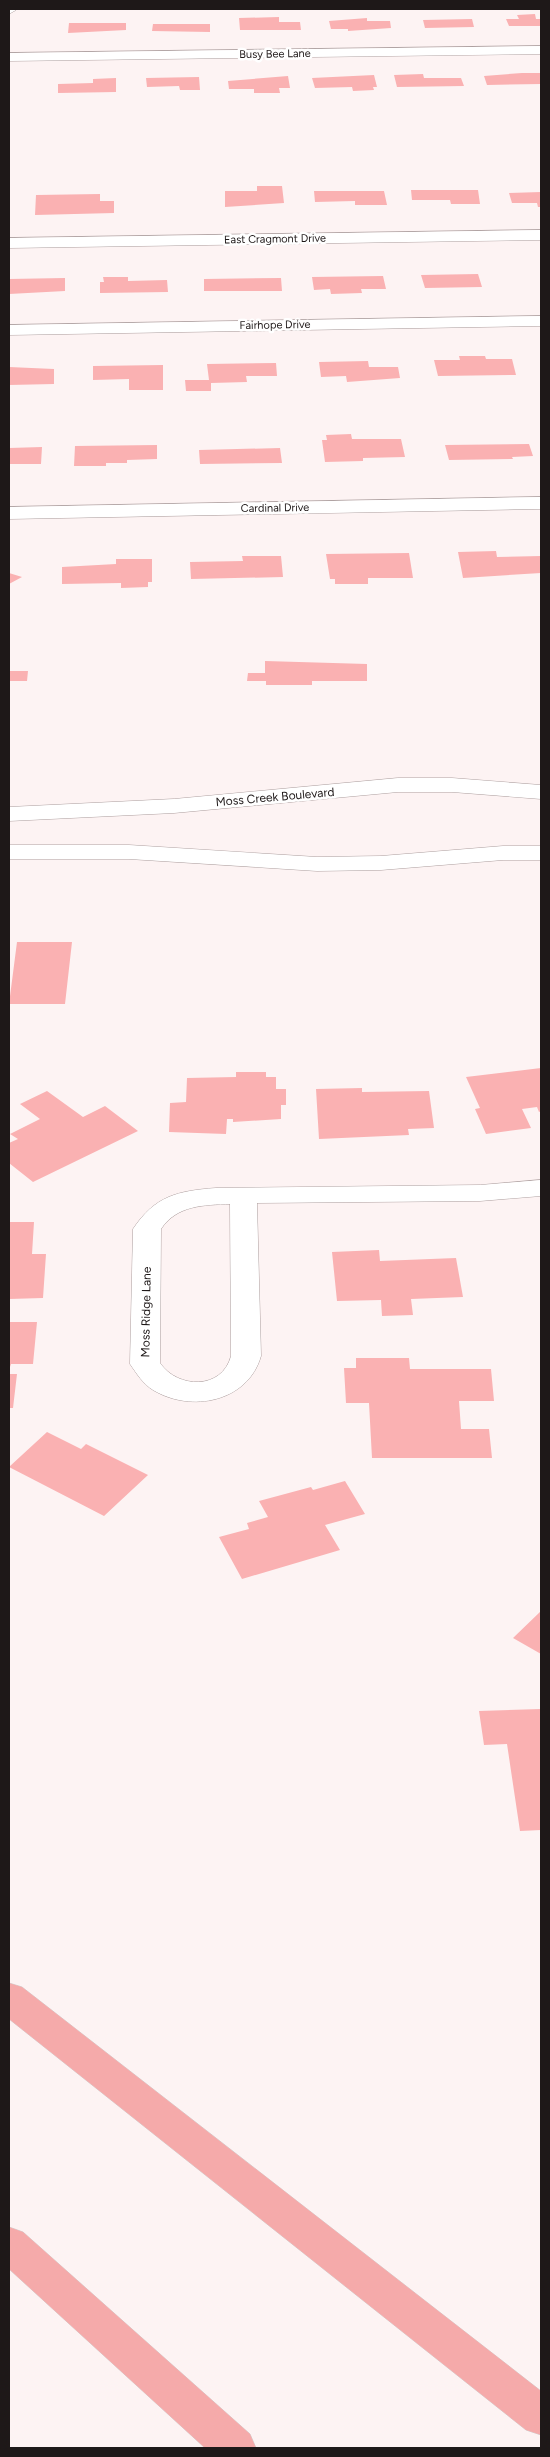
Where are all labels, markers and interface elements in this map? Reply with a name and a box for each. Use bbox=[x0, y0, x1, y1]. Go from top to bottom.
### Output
street label: Busy Bee Lane bbox=[239, 47, 311, 61]
street label: East Cragmont Drive bbox=[224, 232, 326, 246]
street label: Fairhope Drive bbox=[239, 318, 311, 332]
street label: Cardinal Drive bbox=[241, 501, 309, 515]
street label: Moss Creek Boulevard bbox=[215, 785, 335, 809]
street label: Moss Ridge Lane bbox=[138, 1266, 154, 1357]

